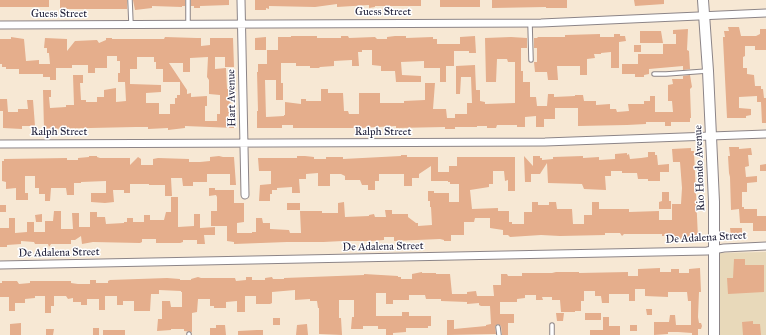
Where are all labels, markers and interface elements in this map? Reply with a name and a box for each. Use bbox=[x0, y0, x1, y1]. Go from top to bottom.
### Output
street label: Guess Street bbox=[355, 5, 411, 19]
street label: Guess Street bbox=[31, 7, 87, 21]
street label: Hart Avenue bbox=[225, 69, 239, 127]
street label: Ralph Street bbox=[31, 125, 87, 139]
street label: Ralph Street bbox=[355, 125, 411, 139]
street label: Rio Hondo Avenue bbox=[692, 125, 708, 211]
street label: De Adalena Street bbox=[665, 229, 747, 247]
street label: De Adalena Street bbox=[342, 240, 424, 254]
street label: De Adalena Street bbox=[18, 246, 100, 260]

